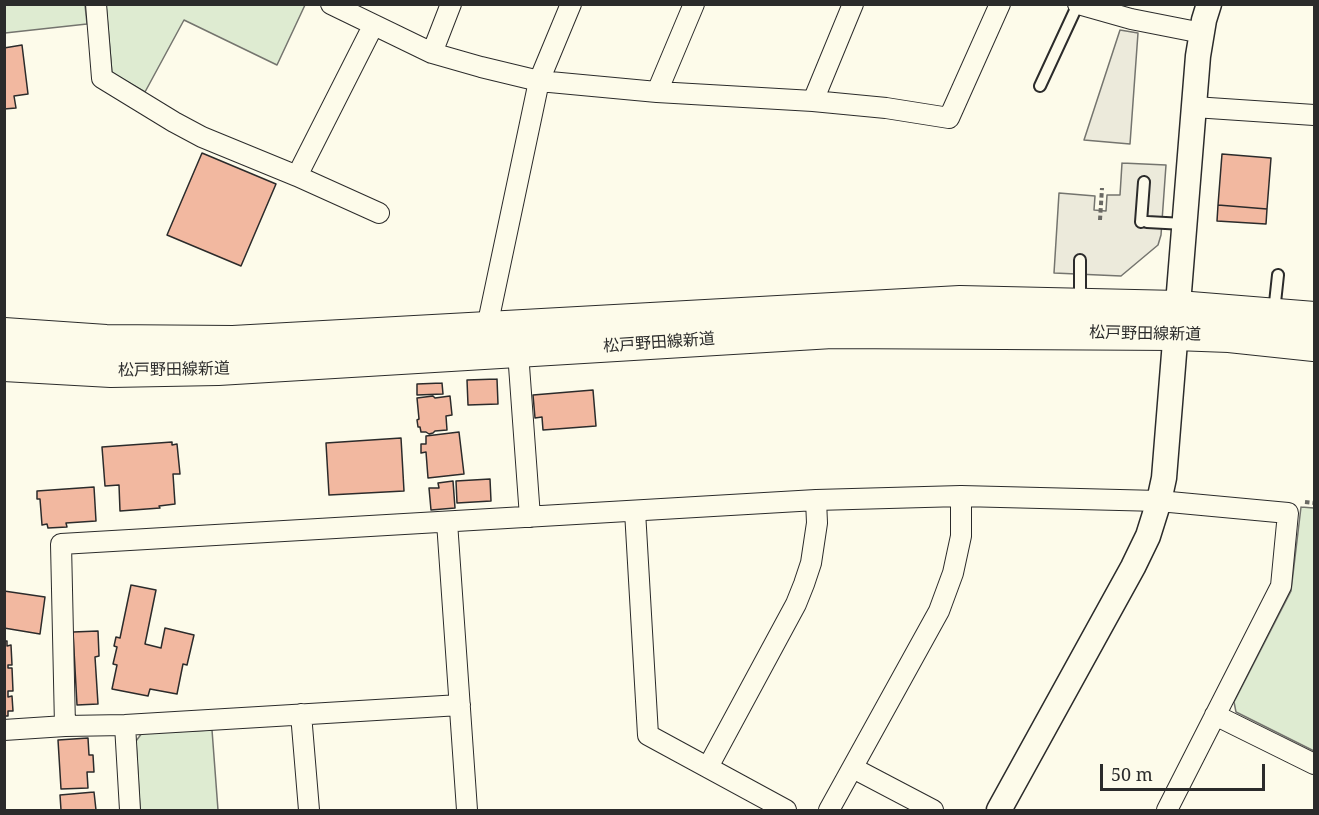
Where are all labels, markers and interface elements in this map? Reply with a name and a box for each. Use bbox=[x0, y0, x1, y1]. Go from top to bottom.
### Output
street label: 松戸野田線新道 bbox=[1089, 323, 1201, 345]
street label: 松戸野田線新道 bbox=[602, 330, 716, 356]
street label: 松戸野田線新道 bbox=[118, 359, 230, 381]
scale bar bbox=[1103, 752, 1268, 790]
text: 50 m bbox=[1111, 762, 1153, 786]

